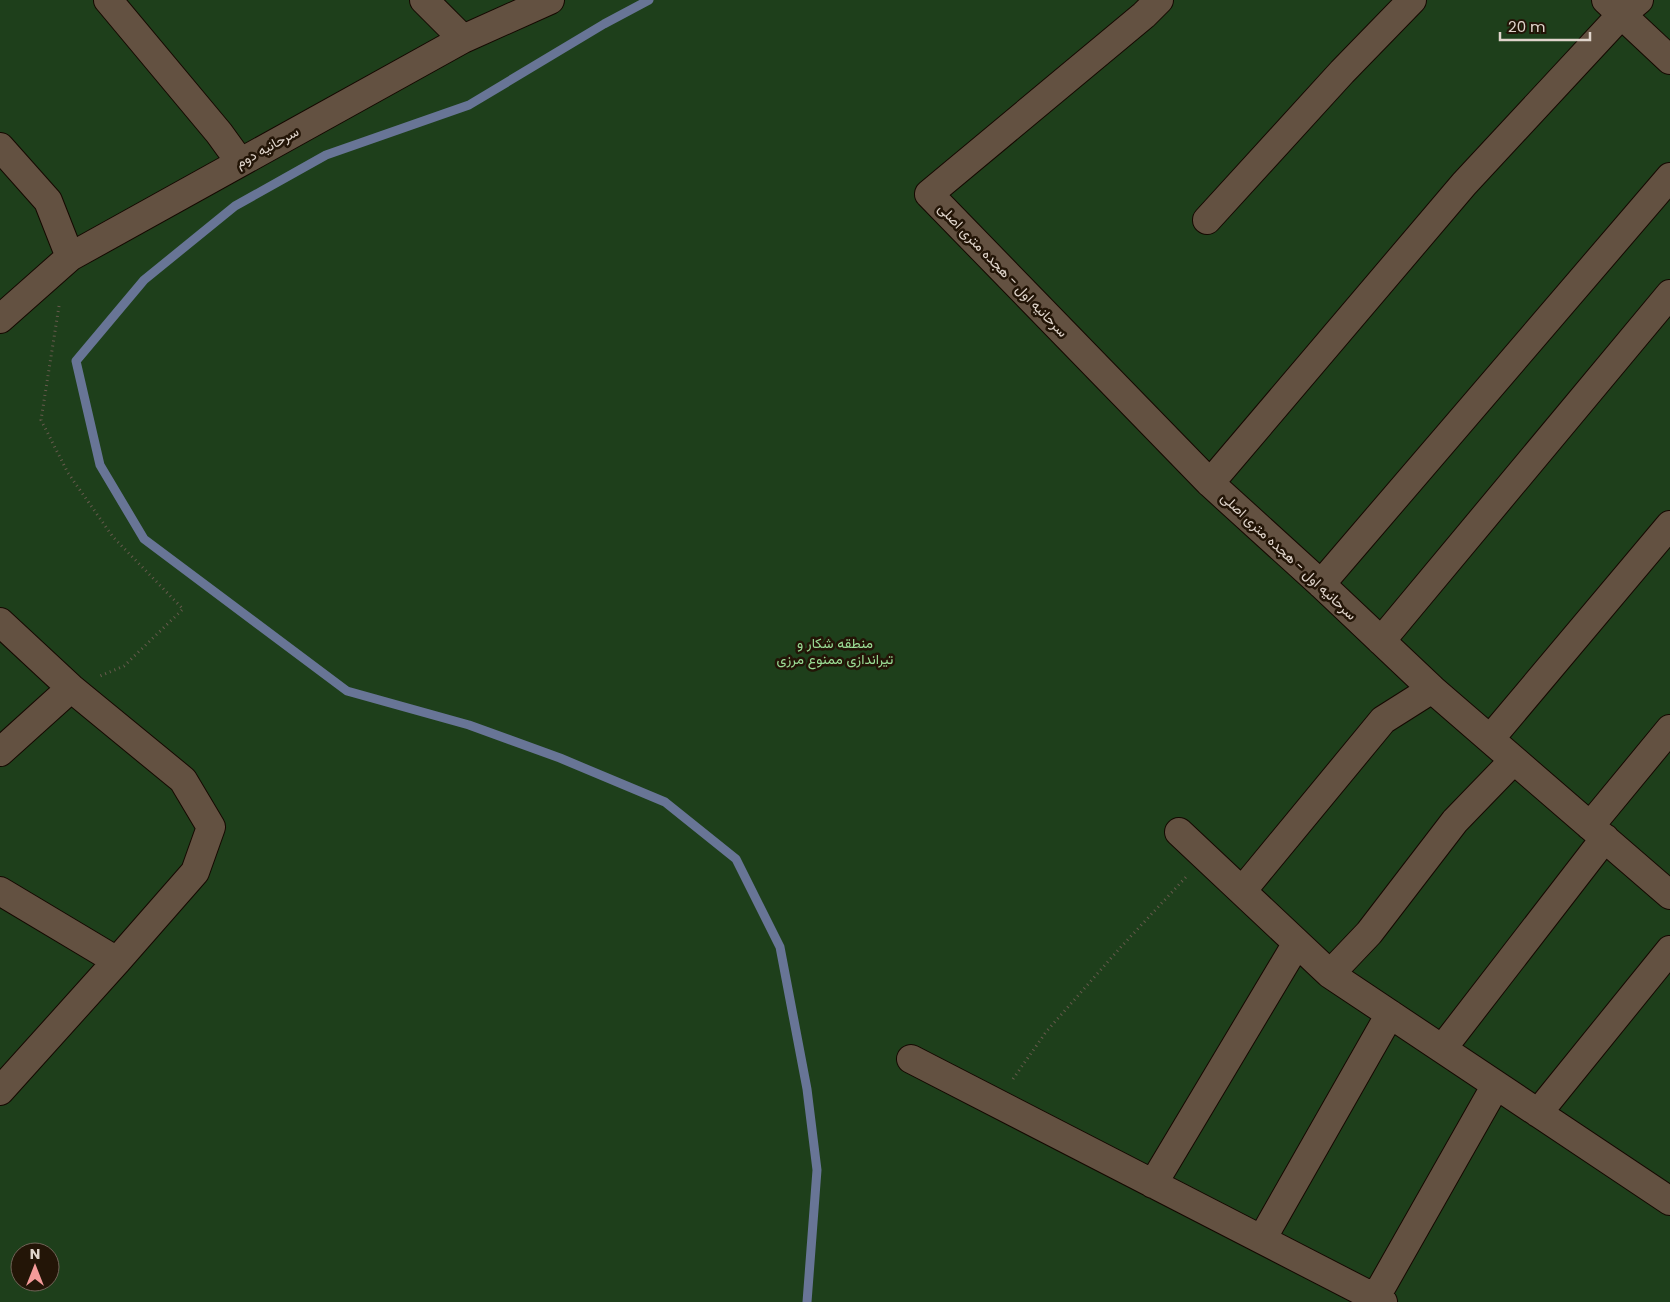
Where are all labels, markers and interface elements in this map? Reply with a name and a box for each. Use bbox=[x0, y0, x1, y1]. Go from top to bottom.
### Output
scale bar bbox=[1500, 10, 1590, 42]
text: 20 m bbox=[1508, 16, 1546, 37]
street label: سرحانیه دوم bbox=[232, 121, 302, 173]
street label: سرحانیه اول - هجده متری اصلی bbox=[934, 199, 1072, 341]
street label: سرحانیه اول - هجده متری اصلی bbox=[1217, 488, 1361, 624]
park label: منطقه شکار و تیراندازی ممنوع مرزی bbox=[777, 633, 893, 670]
north arrow bbox=[10, 1242, 60, 1292]
text: N bbox=[30, 1244, 40, 1264]

